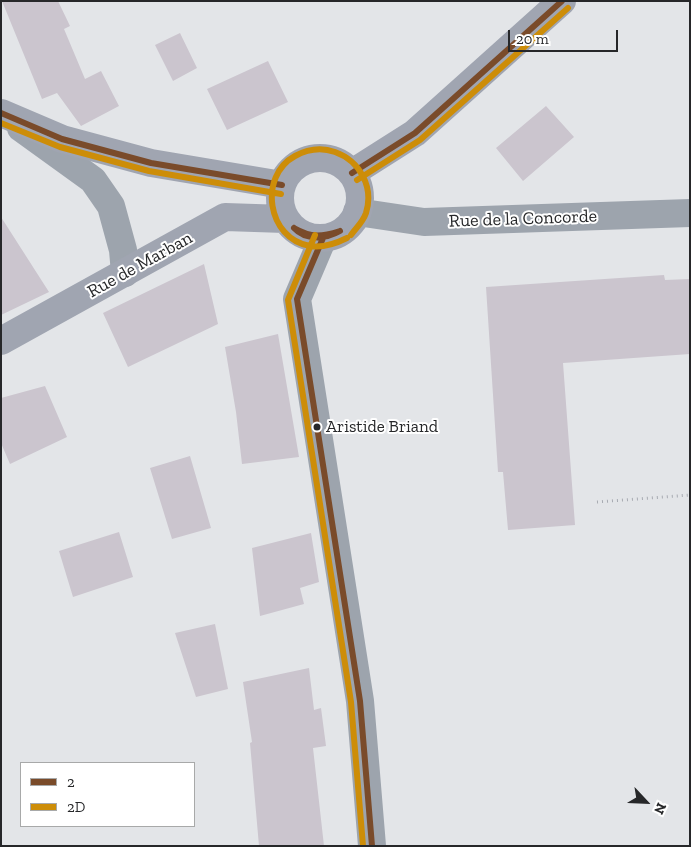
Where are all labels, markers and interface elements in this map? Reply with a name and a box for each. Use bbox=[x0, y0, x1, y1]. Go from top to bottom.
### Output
scale bar bbox=[511, 20, 621, 52]
text: 20 m bbox=[516, 30, 549, 48]
street label: Rue de la Concorde bbox=[448, 206, 598, 232]
street label: Rue de Marban bbox=[84, 227, 196, 303]
place label: Aristide Briand bbox=[326, 417, 438, 437]
marker: Aristide Briand bbox=[312, 422, 322, 432]
legend bbox=[20, 762, 195, 827]
text: 2 bbox=[67, 773, 75, 791]
north arrow bbox=[621, 777, 671, 827]
text: 2D bbox=[67, 798, 85, 816]
text: N bbox=[650, 800, 670, 817]

